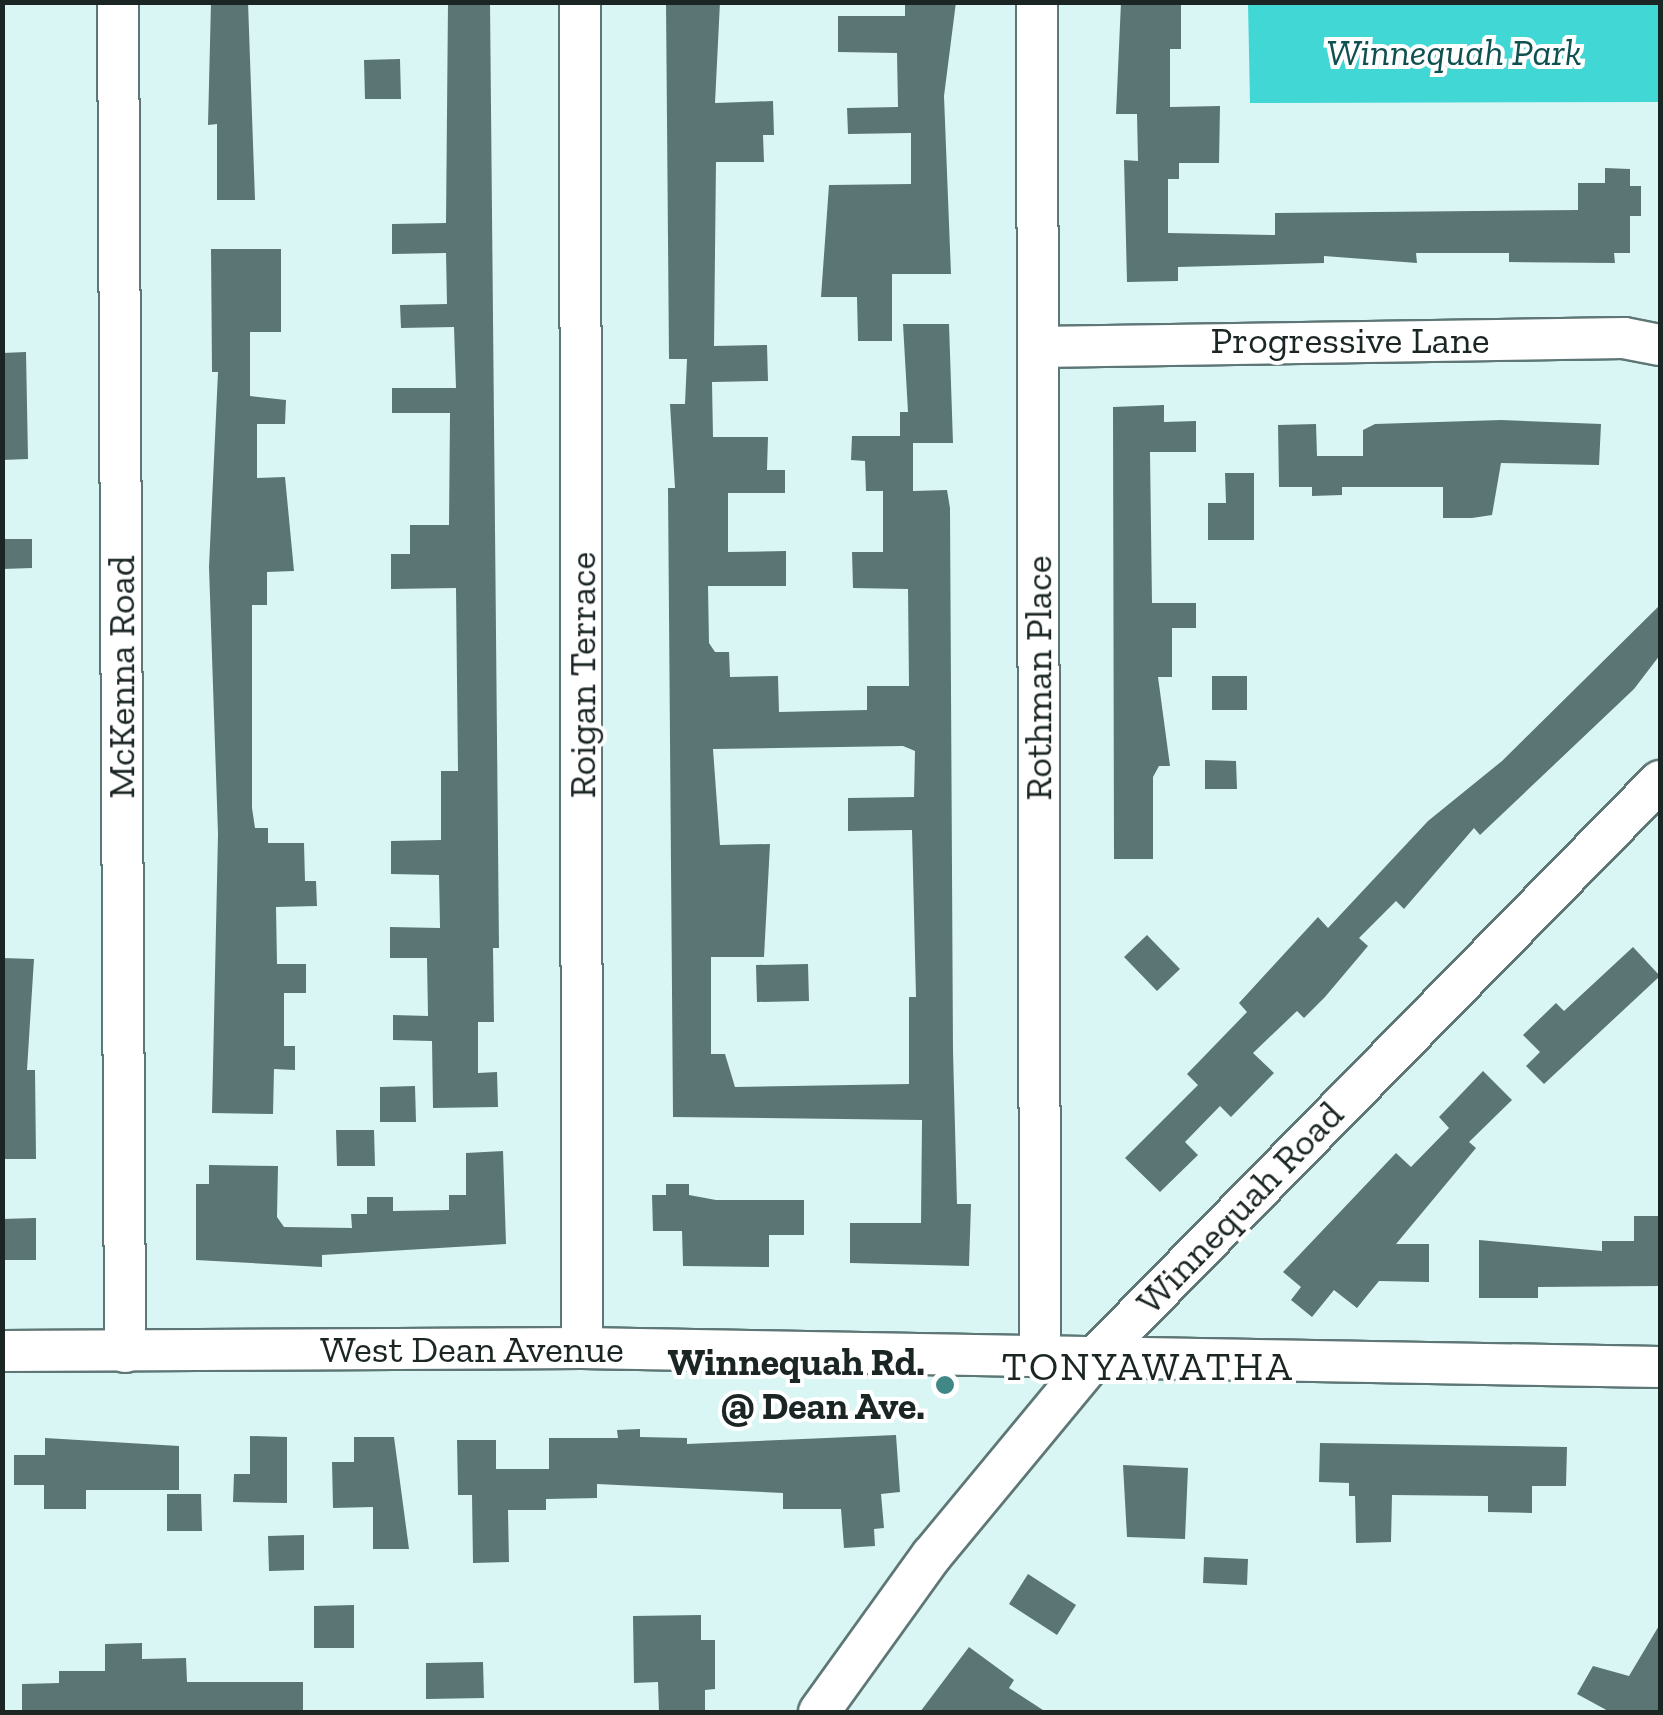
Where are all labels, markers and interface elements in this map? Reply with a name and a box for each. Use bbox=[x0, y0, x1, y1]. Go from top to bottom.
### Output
park label: Winnequah Park bbox=[1326, 30, 1582, 76]
street label: Progressive Lane bbox=[1210, 318, 1490, 364]
street label: Roigan Terrace bbox=[560, 551, 606, 799]
street label: McKenna Road bbox=[99, 555, 145, 799]
street label: Rothman Place bbox=[1016, 555, 1062, 801]
street label: Winnequah Road bbox=[1127, 1092, 1353, 1324]
street label: West Dean Avenue bbox=[320, 1327, 624, 1373]
place label: Winnequah Rd. @ Dean Ave. bbox=[668, 1340, 925, 1430]
district label: TONYAWATHA bbox=[1002, 1342, 1294, 1390]
marker: Winnequah Rd. @ Dean Ave. bbox=[934, 1374, 956, 1396]

